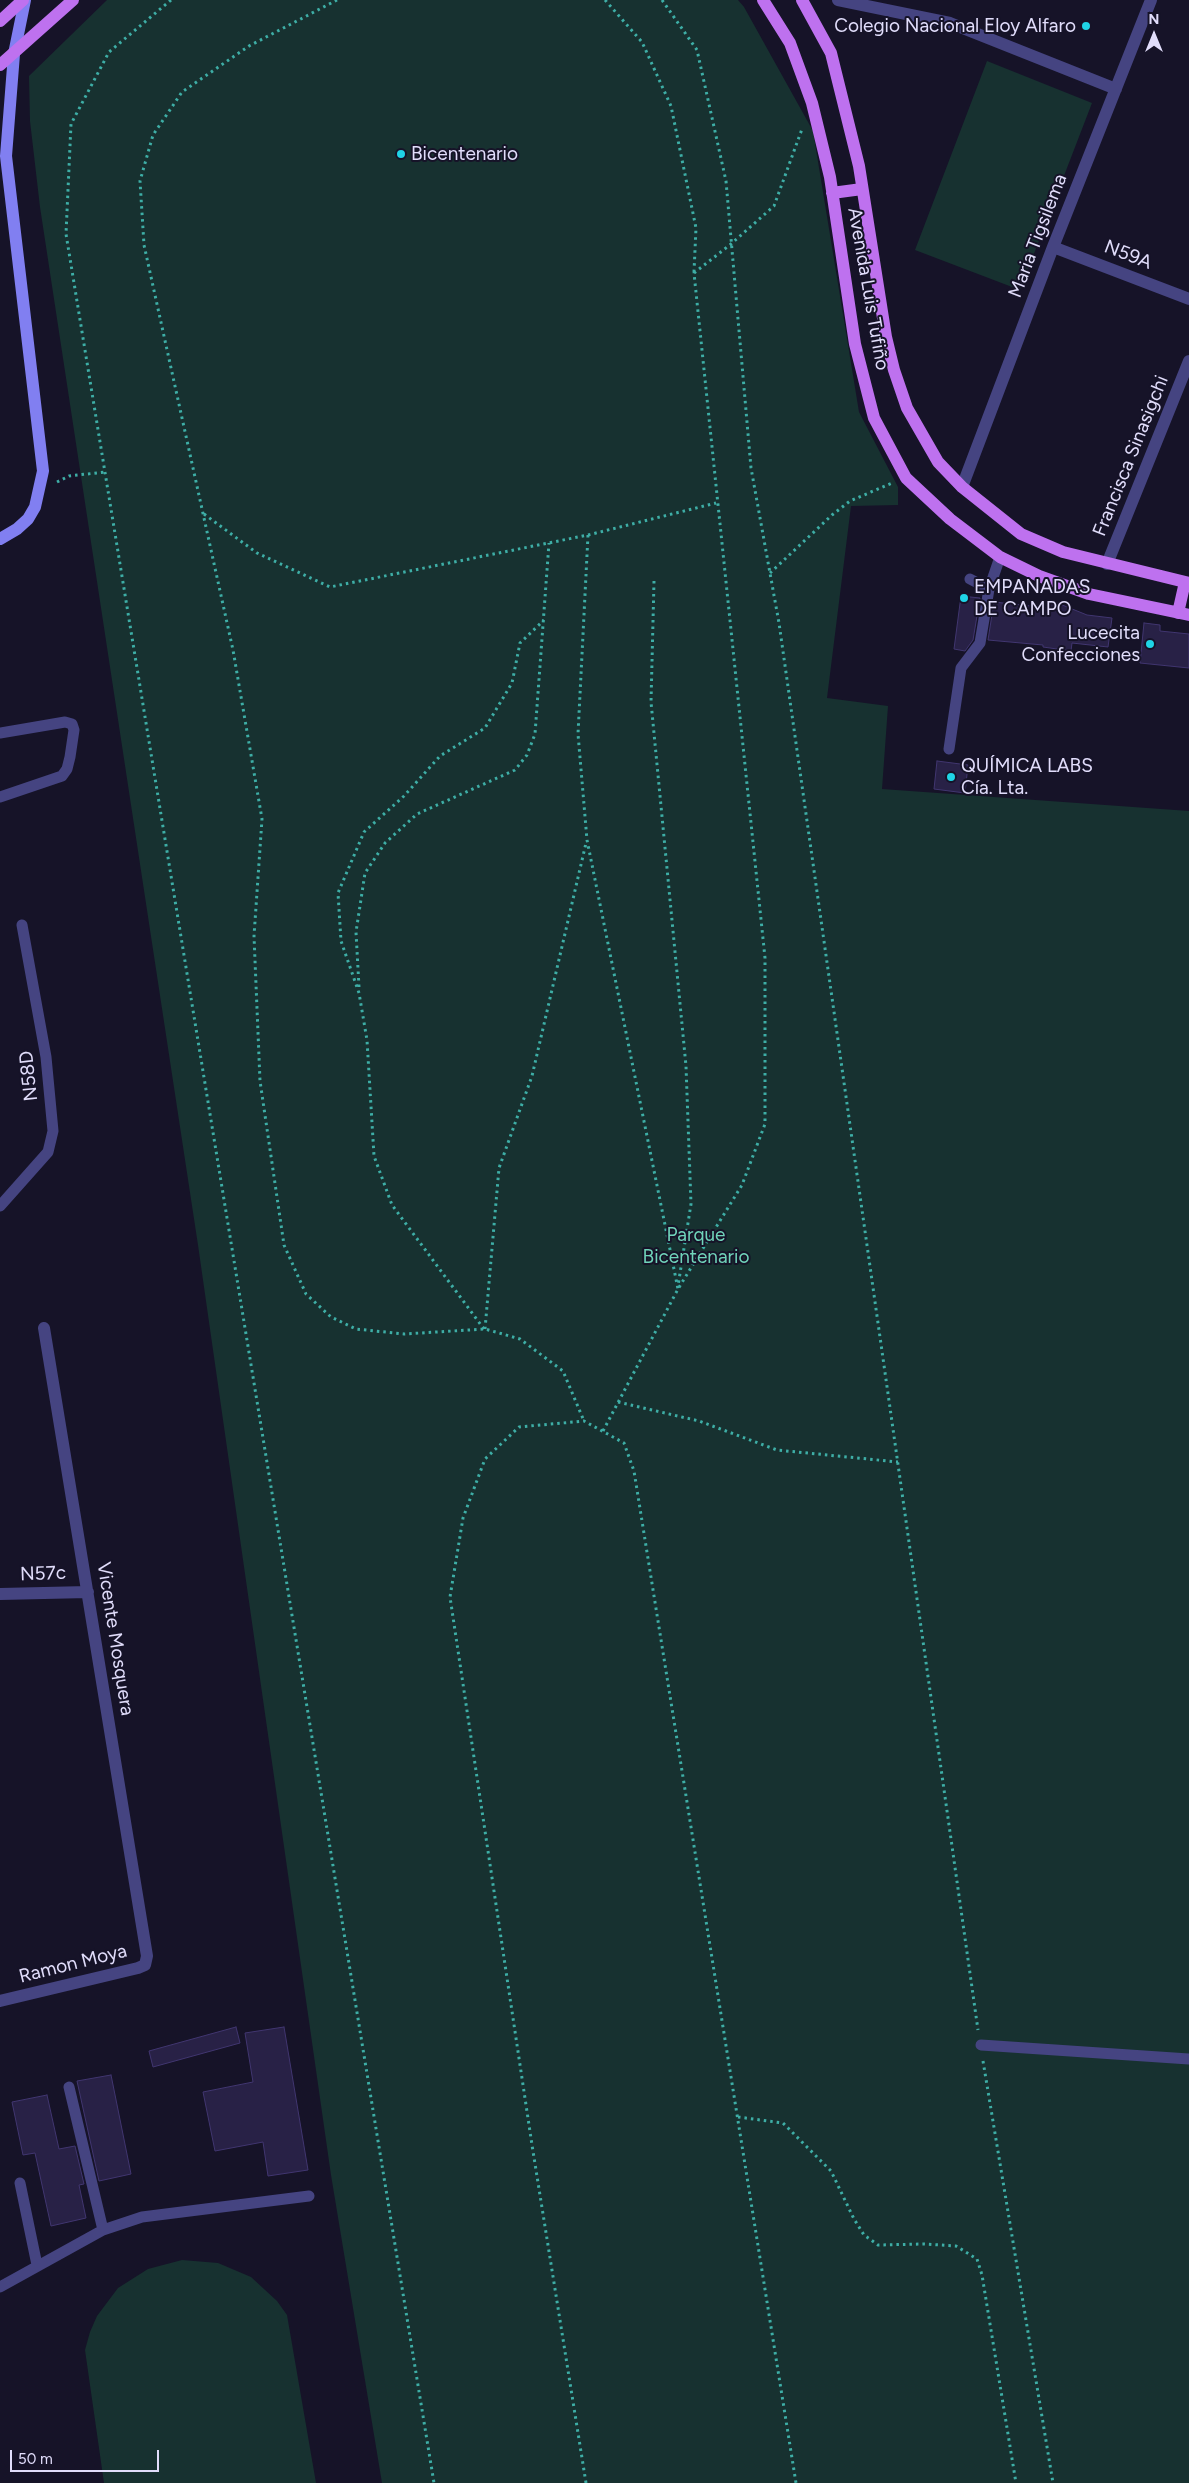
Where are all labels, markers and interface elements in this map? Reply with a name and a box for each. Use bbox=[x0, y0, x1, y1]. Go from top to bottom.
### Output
north arrow bbox=[1129, 10, 1179, 60]
text: N bbox=[1149, 11, 1159, 28]
place label: Colegio Nacional Eloy Alfaro bbox=[834, 15, 1076, 37]
marker: Colegio Nacional Eloy Alfaro bbox=[1080, 20, 1092, 32]
place label: Bicentenario bbox=[411, 143, 518, 165]
marker: Bicentenario bbox=[395, 148, 407, 160]
street label: Maria Tigsilema bbox=[1004, 171, 1072, 301]
street label: Avenida Luis Tufiño bbox=[842, 206, 894, 372]
street label: N59A bbox=[1101, 236, 1155, 274]
street label: Francisca Sinasigchi bbox=[1088, 372, 1174, 540]
place label: EMPANADAS DE CAMPO bbox=[974, 576, 1090, 620]
marker: EMPANADAS DE CAMPO bbox=[958, 592, 970, 604]
place label: Lucecita Confecciones bbox=[1022, 622, 1140, 666]
marker: Lucecita Confecciones bbox=[1144, 638, 1156, 650]
place label: QUÍMICA LABS Cía. Lta. bbox=[961, 755, 1093, 799]
marker: QUÍMICA LABS Cía. Lta. bbox=[945, 771, 957, 783]
street label: N58D bbox=[15, 1050, 43, 1102]
park label: Parque Bicentenario bbox=[643, 1224, 749, 1268]
street label: Vicente Mosquera bbox=[92, 1561, 138, 1717]
street label: N57c bbox=[20, 1562, 66, 1586]
street label: Ramon Moya bbox=[17, 1940, 129, 1988]
scale bar bbox=[12, 2440, 161, 2472]
text: 50 m bbox=[18, 2450, 53, 2468]

